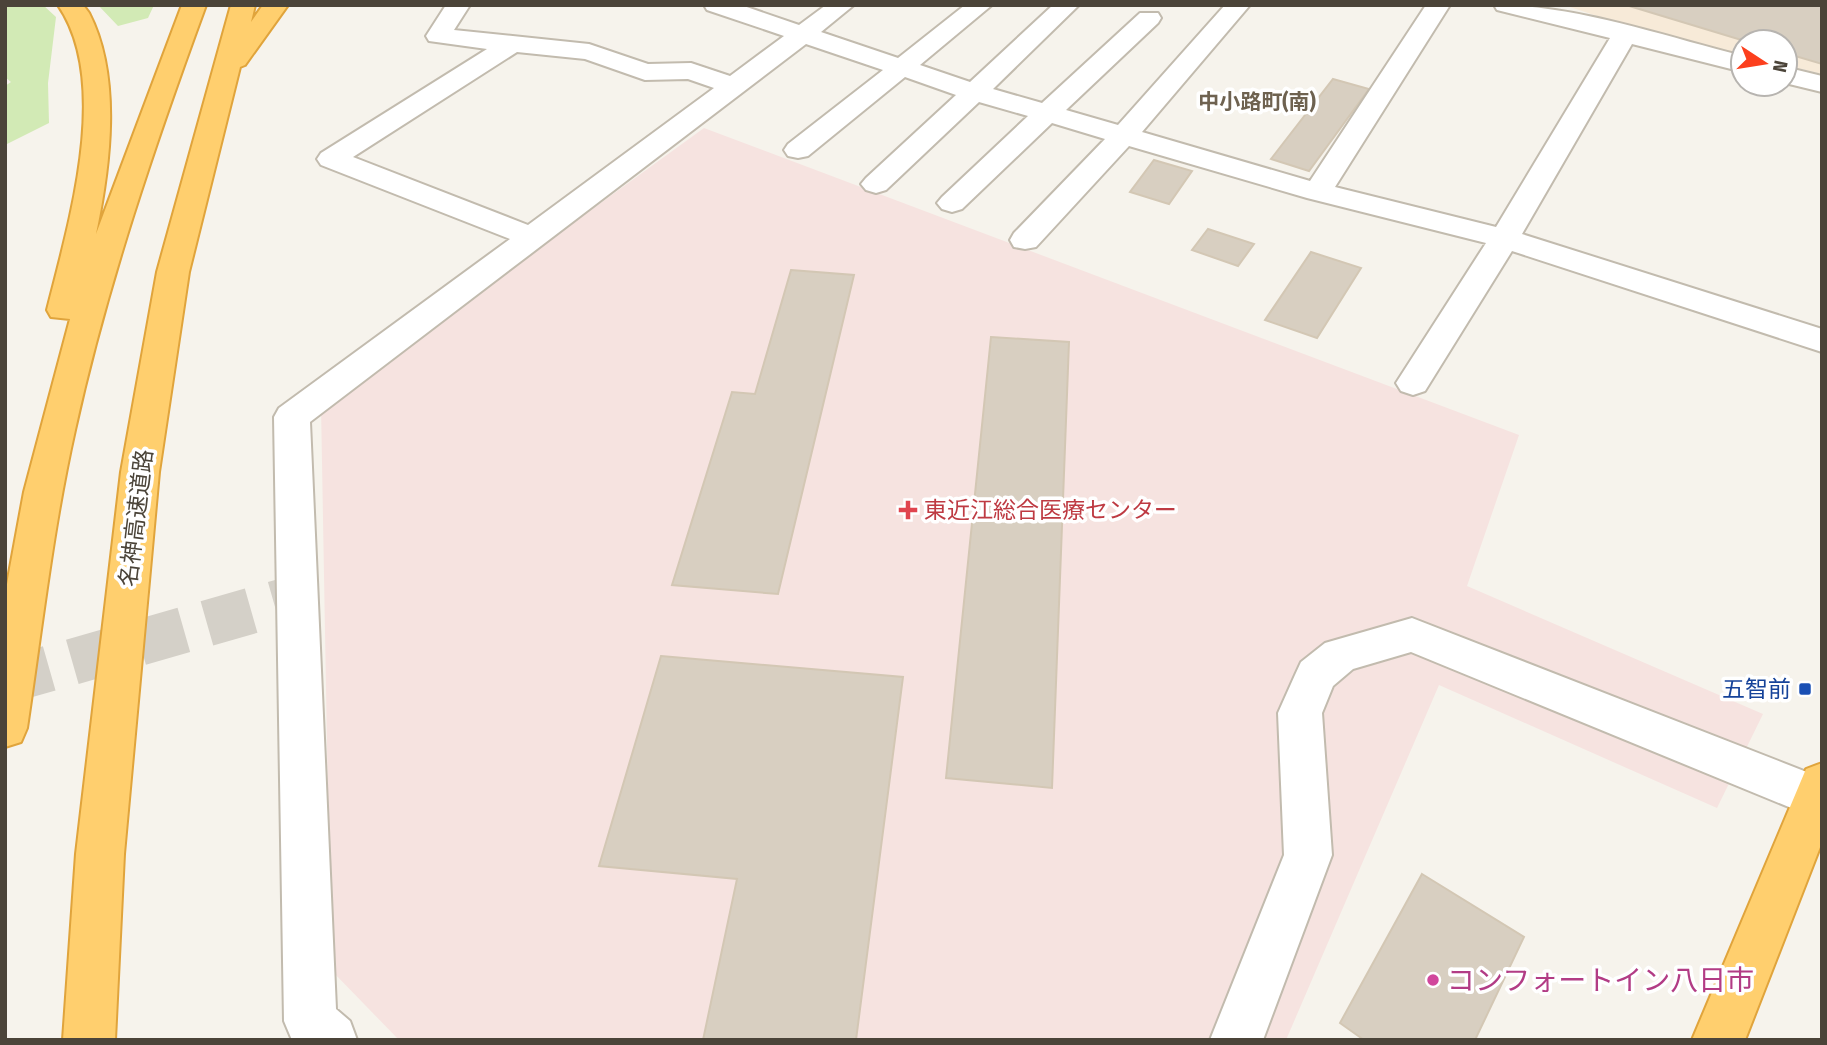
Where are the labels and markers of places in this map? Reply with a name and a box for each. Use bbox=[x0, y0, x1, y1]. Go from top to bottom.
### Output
place label: 東近江総合医療センター bbox=[924, 496, 1177, 524]
marker: 東近江総合医療センター bbox=[898, 500, 918, 520]
place label: 五智前 bbox=[1722, 675, 1791, 703]
marker: 五智前 bbox=[1797, 681, 1813, 697]
place label: コンフォートイン八日市 bbox=[1447, 964, 1754, 997]
marker: コンフォートイン八日市 bbox=[1425, 972, 1441, 988]

